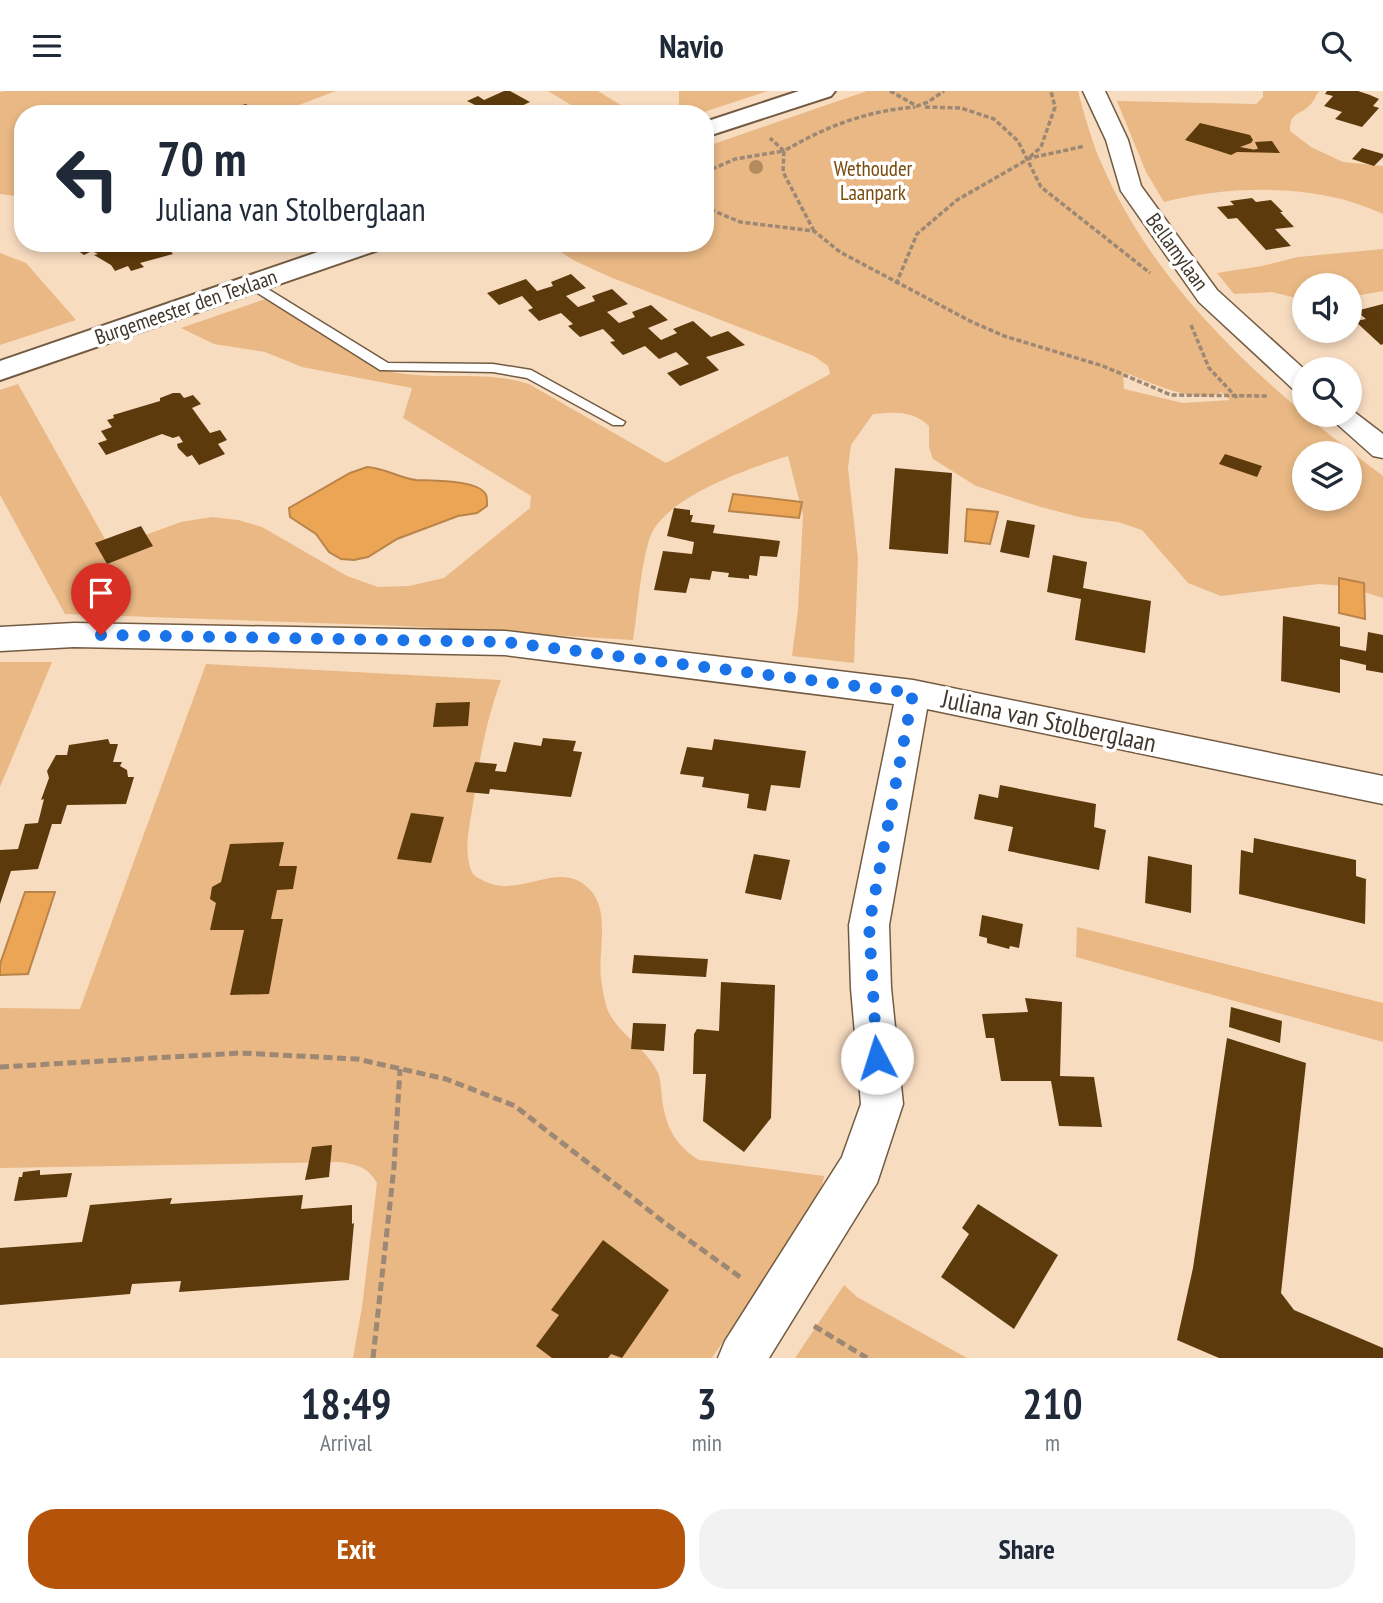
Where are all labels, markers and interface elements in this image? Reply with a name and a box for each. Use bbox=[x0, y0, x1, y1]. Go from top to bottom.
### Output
text: Navio bbox=[659, 25, 724, 67]
icon: menu bbox=[28, 27, 66, 65]
icon: search bbox=[1317, 27, 1355, 65]
text: 70 m bbox=[157, 126, 246, 190]
icon: left bbox=[42, 133, 133, 224]
park label: Wethouder Laanpark bbox=[834, 155, 913, 206]
text: Juliana van Stolberglaan bbox=[157, 188, 426, 230]
street label: Bellamylaan bbox=[1140, 208, 1215, 296]
street label: Burgemeester den Texlaan bbox=[91, 263, 280, 350]
map controls bbox=[1292, 273, 1362, 511]
button: sound bbox=[1292, 273, 1362, 343]
button: search bbox=[1292, 357, 1362, 427]
button: layers bbox=[1292, 441, 1362, 511]
pin bbox=[71, 563, 131, 635]
icon: arrive bbox=[82, 574, 120, 612]
street label: Juliana van Stolberglaan bbox=[938, 681, 1159, 759]
position arrow bbox=[840, 1021, 914, 1095]
text: 18:49 bbox=[300, 1376, 391, 1431]
text: 3 bbox=[697, 1376, 717, 1431]
text: 210 bbox=[1022, 1376, 1083, 1431]
text: Arrival bbox=[320, 1428, 372, 1457]
text: min bbox=[692, 1428, 722, 1457]
text: m bbox=[1045, 1428, 1060, 1457]
button: Exit bbox=[28, 1509, 685, 1589]
button: Share bbox=[699, 1509, 1355, 1589]

